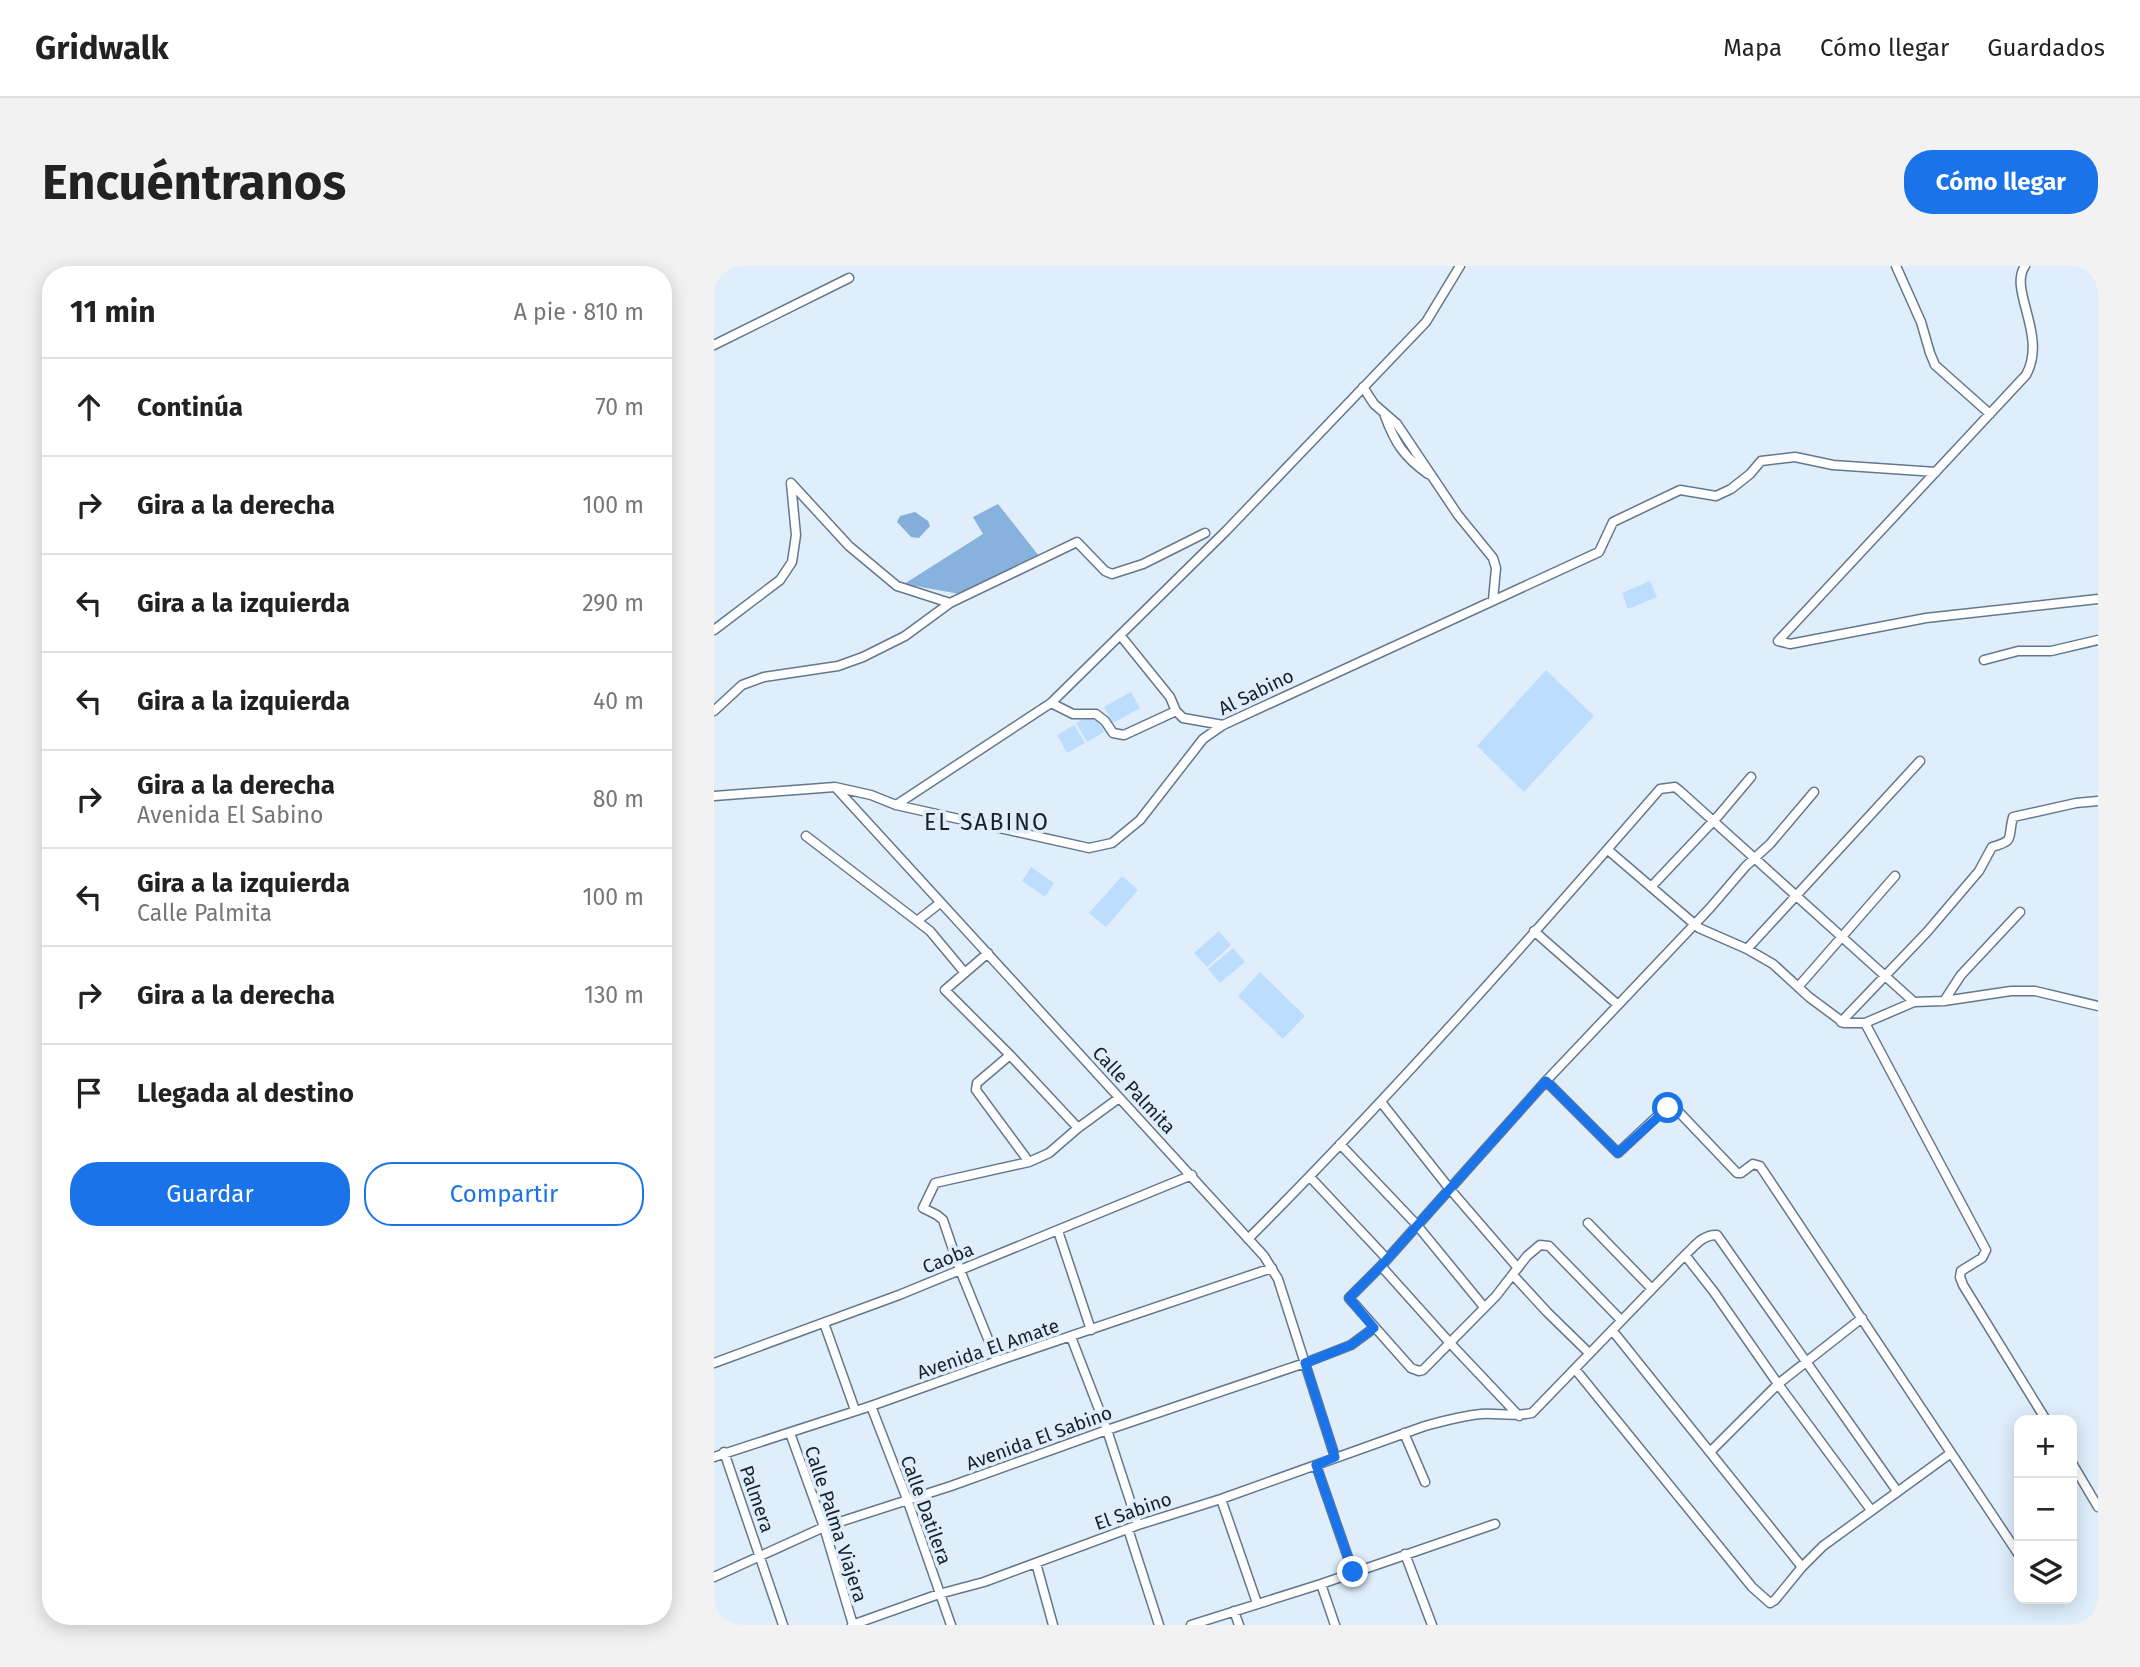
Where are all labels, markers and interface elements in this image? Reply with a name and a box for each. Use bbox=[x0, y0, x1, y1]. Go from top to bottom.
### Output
text: Gridwalk bbox=[35, 28, 169, 68]
text: Mapa bbox=[1723, 34, 1782, 62]
text: Cómo llegar bbox=[1820, 34, 1949, 62]
text: Guardados bbox=[1987, 34, 2105, 62]
button: Cómo llegar bbox=[1904, 150, 2098, 214]
text: Encuéntranos bbox=[42, 153, 346, 212]
text: 11 min bbox=[70, 294, 156, 330]
text: A pie · 810 m bbox=[514, 298, 644, 326]
icon: ahead bbox=[70, 388, 108, 426]
text: Continúa bbox=[137, 392, 243, 423]
text: 70 m bbox=[595, 393, 644, 421]
icon: right bbox=[70, 486, 108, 524]
text: Gira a la derecha bbox=[137, 490, 335, 521]
text: 100 m bbox=[583, 491, 644, 519]
icon: left bbox=[70, 584, 108, 622]
text: Gira a la izquierda bbox=[137, 588, 350, 619]
text: 290 m bbox=[582, 589, 644, 617]
street label: Al Sabino bbox=[1215, 664, 1297, 720]
icon: left bbox=[70, 682, 108, 720]
text: Gira a la izquierda bbox=[137, 686, 350, 717]
text: 40 m bbox=[593, 687, 644, 715]
text: Gira a la derecha bbox=[137, 770, 335, 801]
icon: right bbox=[70, 780, 108, 818]
text: 80 m bbox=[593, 785, 644, 813]
text: Avenida El Sabino bbox=[137, 801, 323, 829]
district label: EL SABINO bbox=[924, 808, 1050, 836]
text: Gira a la izquierda bbox=[137, 868, 350, 899]
icon: left bbox=[70, 878, 108, 916]
text: 100 m bbox=[583, 883, 644, 911]
text: Calle Palmita bbox=[137, 899, 272, 927]
icon: right bbox=[70, 976, 108, 1014]
text: Gira a la derecha bbox=[137, 980, 335, 1011]
text: 130 m bbox=[584, 981, 644, 1009]
street label: Calle Palmita bbox=[1088, 1041, 1180, 1139]
icon: arrive bbox=[70, 1074, 108, 1112]
text: Llegada al destino bbox=[137, 1078, 354, 1109]
route start bbox=[1652, 1092, 1683, 1123]
button: Guardar bbox=[70, 1162, 350, 1226]
button: Compartir bbox=[364, 1162, 644, 1226]
street label: Caoba bbox=[919, 1237, 977, 1279]
street label: Avenida El Amate bbox=[914, 1314, 1062, 1384]
street label: Avenida El Sabino bbox=[963, 1401, 1115, 1475]
map controls bbox=[2014, 1415, 2077, 1604]
button: + bbox=[2014, 1415, 2077, 1478]
street label: Calle Palma Viajera bbox=[800, 1443, 872, 1605]
street label: Calle Datilera bbox=[896, 1452, 956, 1568]
street label: Palmera bbox=[735, 1462, 779, 1536]
button: − bbox=[2014, 1478, 2077, 1541]
street label: El Sabino bbox=[1091, 1487, 1175, 1535]
button: layers bbox=[2014, 1541, 2077, 1604]
route end bbox=[1337, 1556, 1368, 1587]

